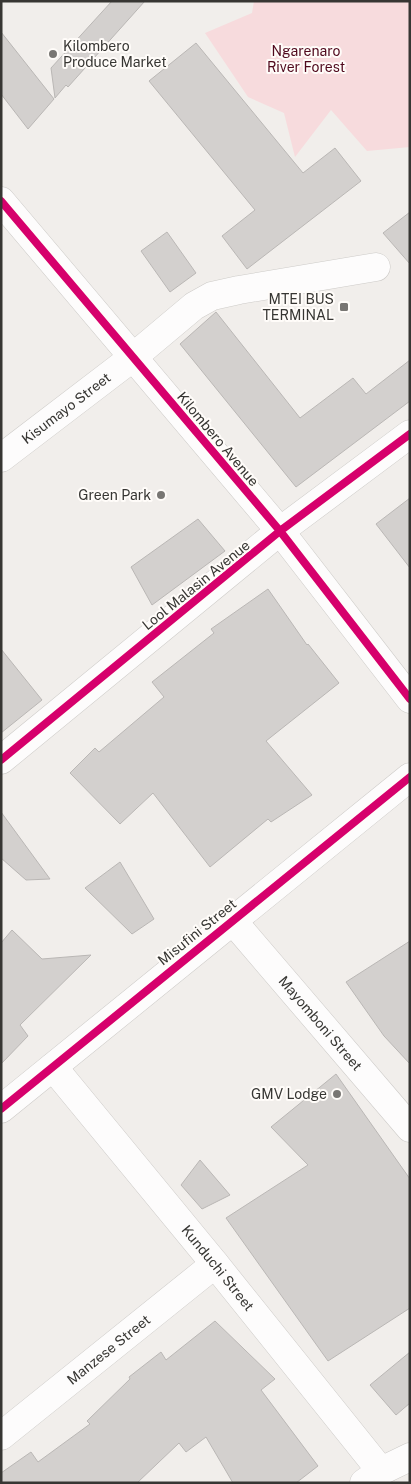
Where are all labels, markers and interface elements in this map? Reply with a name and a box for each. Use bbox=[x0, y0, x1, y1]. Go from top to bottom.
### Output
place label: Kilombero Produce Market bbox=[63, 38, 167, 70]
park label: Ngarenaro River Forest bbox=[267, 43, 345, 75]
marker: Kilombero Produce Market bbox=[47, 48, 59, 60]
place label: MTEI BUS TERMINAL bbox=[263, 291, 334, 323]
marker: MTEI BUS TERMINAL bbox=[338, 301, 350, 313]
street label: Kisumayo Street bbox=[19, 369, 114, 447]
street label: Kilombero Avenue bbox=[174, 389, 262, 489]
place label: Green Park bbox=[78, 487, 151, 503]
marker: Green Park bbox=[155, 489, 167, 501]
street label: Lool Malasin Avenue bbox=[139, 537, 253, 633]
street label: Misufini Street bbox=[155, 896, 239, 968]
street label: Mayomboni Street bbox=[276, 973, 365, 1074]
place label: GMV Lodge bbox=[251, 1086, 327, 1102]
marker: GMV Lodge bbox=[331, 1088, 343, 1100]
street label: Kunduchi Street bbox=[178, 1222, 257, 1314]
street label: Manzese Street bbox=[64, 1311, 153, 1388]

